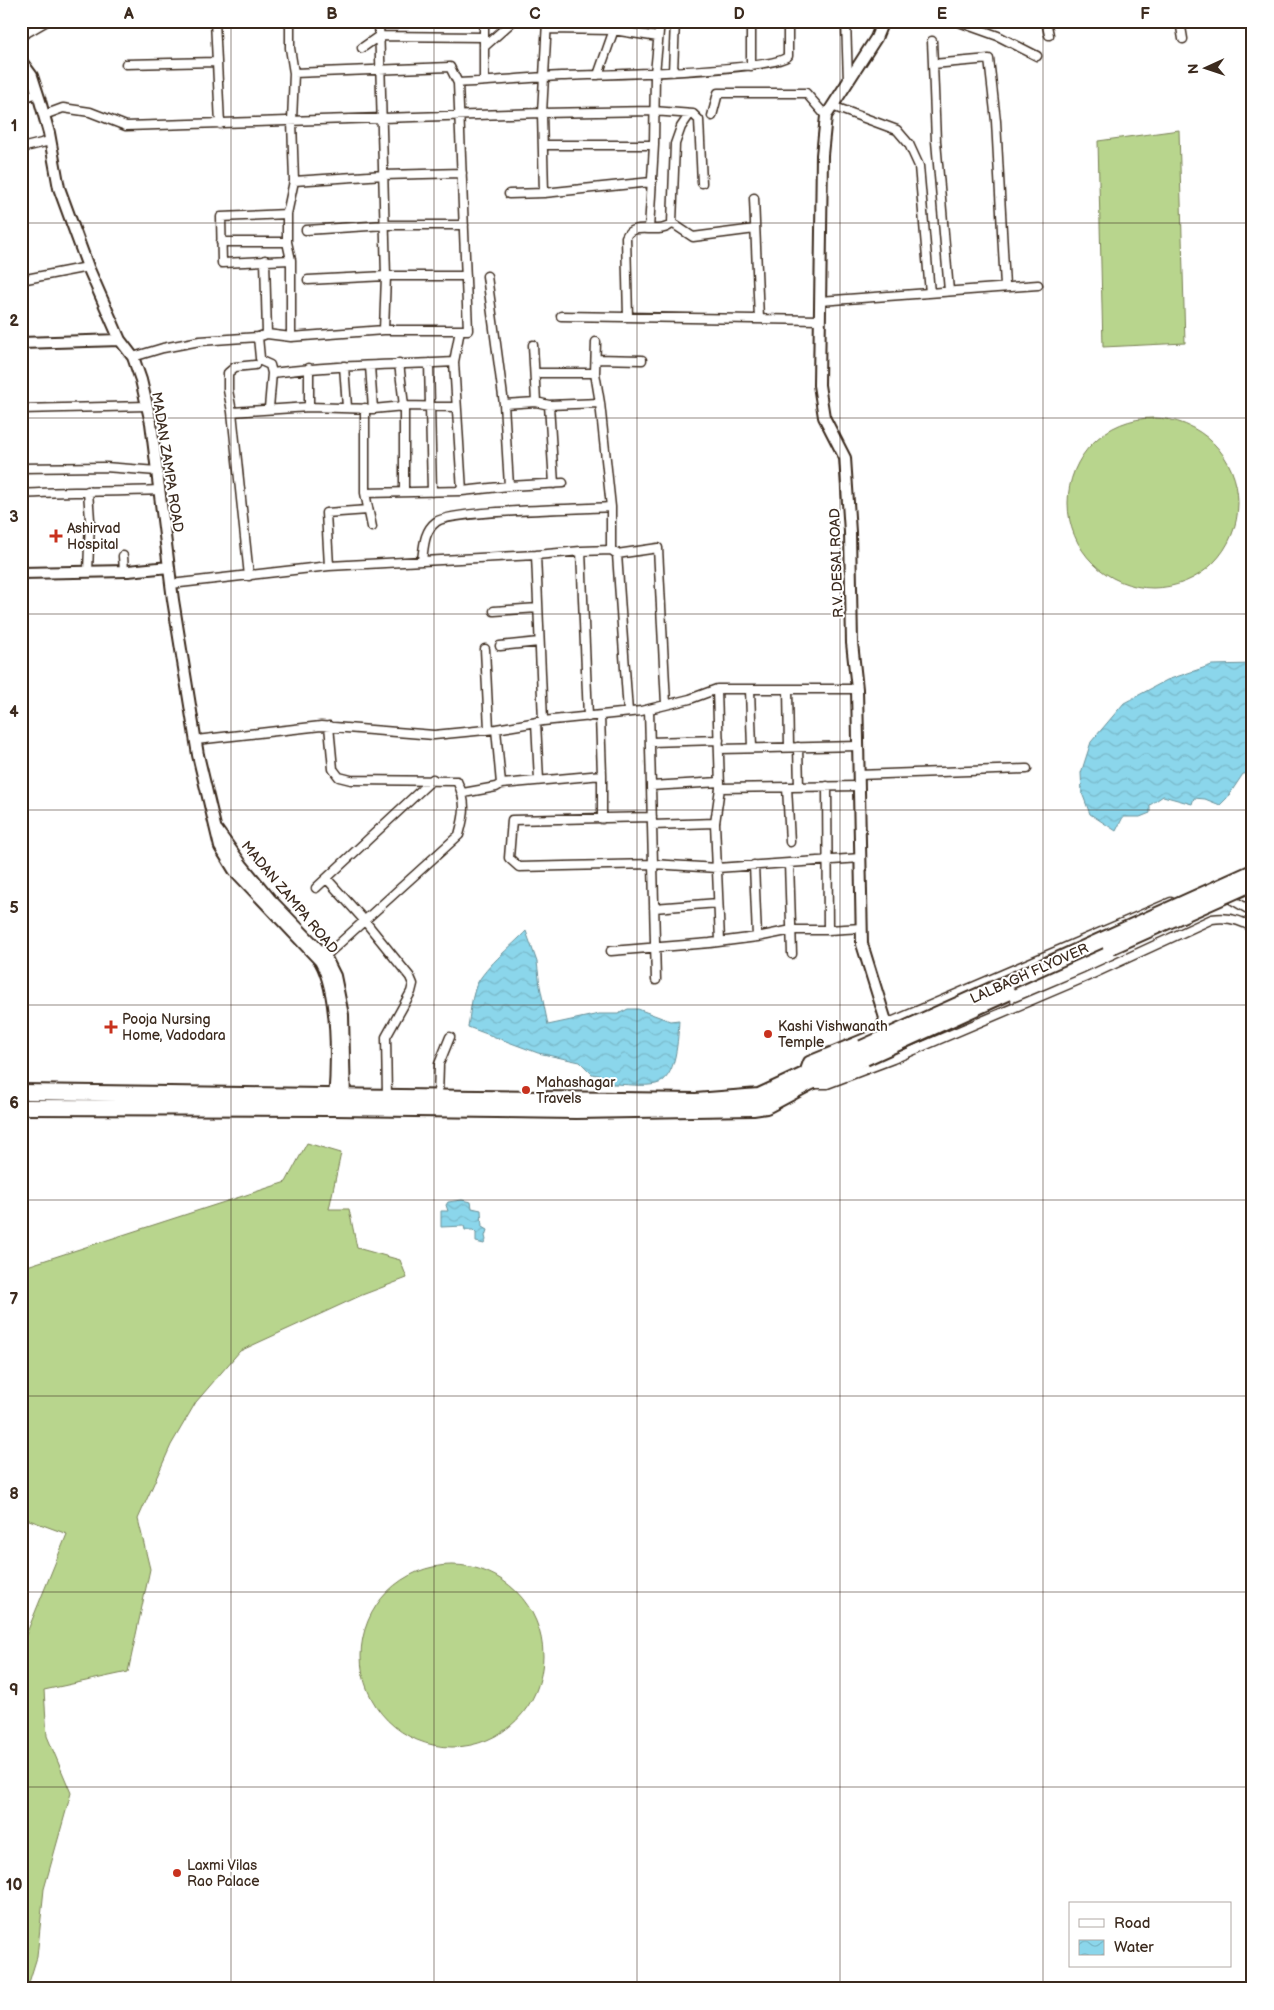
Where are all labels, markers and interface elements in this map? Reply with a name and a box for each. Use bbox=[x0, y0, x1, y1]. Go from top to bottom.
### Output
text: A bbox=[123, 5, 134, 24]
text: B bbox=[326, 5, 338, 24]
text: C bbox=[529, 5, 541, 24]
text: D bbox=[733, 5, 745, 24]
text: E bbox=[937, 5, 947, 24]
text: F bbox=[1140, 5, 1150, 24]
north arrow bbox=[1182, 42, 1232, 92]
text: N bbox=[1185, 63, 1202, 74]
text: 1 bbox=[11, 117, 17, 136]
text: 2 bbox=[9, 312, 19, 331]
street label: MADAN ZAMPA ROAD bbox=[148, 391, 187, 533]
text: 3 bbox=[9, 508, 19, 527]
street label: R.V. DESAI ROAD bbox=[826, 508, 847, 618]
place label: Ashirvad Hospital bbox=[67, 520, 121, 553]
marker: Ashirvad Hospital bbox=[49, 529, 63, 543]
text: 4 bbox=[9, 703, 19, 722]
street label: MADAN ZAMPA ROAD bbox=[238, 838, 342, 957]
text: 5 bbox=[9, 899, 19, 918]
street label: LALBAGH FLYOVER bbox=[967, 940, 1091, 1007]
place label: Pooja Nursing Home, Vadodara bbox=[122, 1011, 226, 1044]
place label: Kashi Vishwanath Temple bbox=[778, 1018, 888, 1051]
marker: Pooja Nursing Home, Vadodara bbox=[104, 1020, 118, 1034]
marker: Kashi Vishwanath Temple bbox=[762, 1028, 774, 1040]
place label: Mahashagar Travels bbox=[536, 1074, 616, 1107]
marker: Mahashagar Travels bbox=[520, 1084, 532, 1096]
text: 6 bbox=[9, 1094, 19, 1113]
text: 7 bbox=[10, 1290, 19, 1309]
text: 8 bbox=[9, 1485, 19, 1504]
text: 9 bbox=[9, 1681, 19, 1700]
place label: Laxmi Vilas Rao Palace bbox=[187, 1857, 259, 1890]
marker: Laxmi Vilas Rao Palace bbox=[171, 1867, 183, 1879]
text: 10 bbox=[6, 1876, 22, 1895]
legend bbox=[1069, 1902, 1232, 1968]
text: Road bbox=[1114, 1914, 1150, 1933]
text: Water bbox=[1114, 1938, 1154, 1957]

